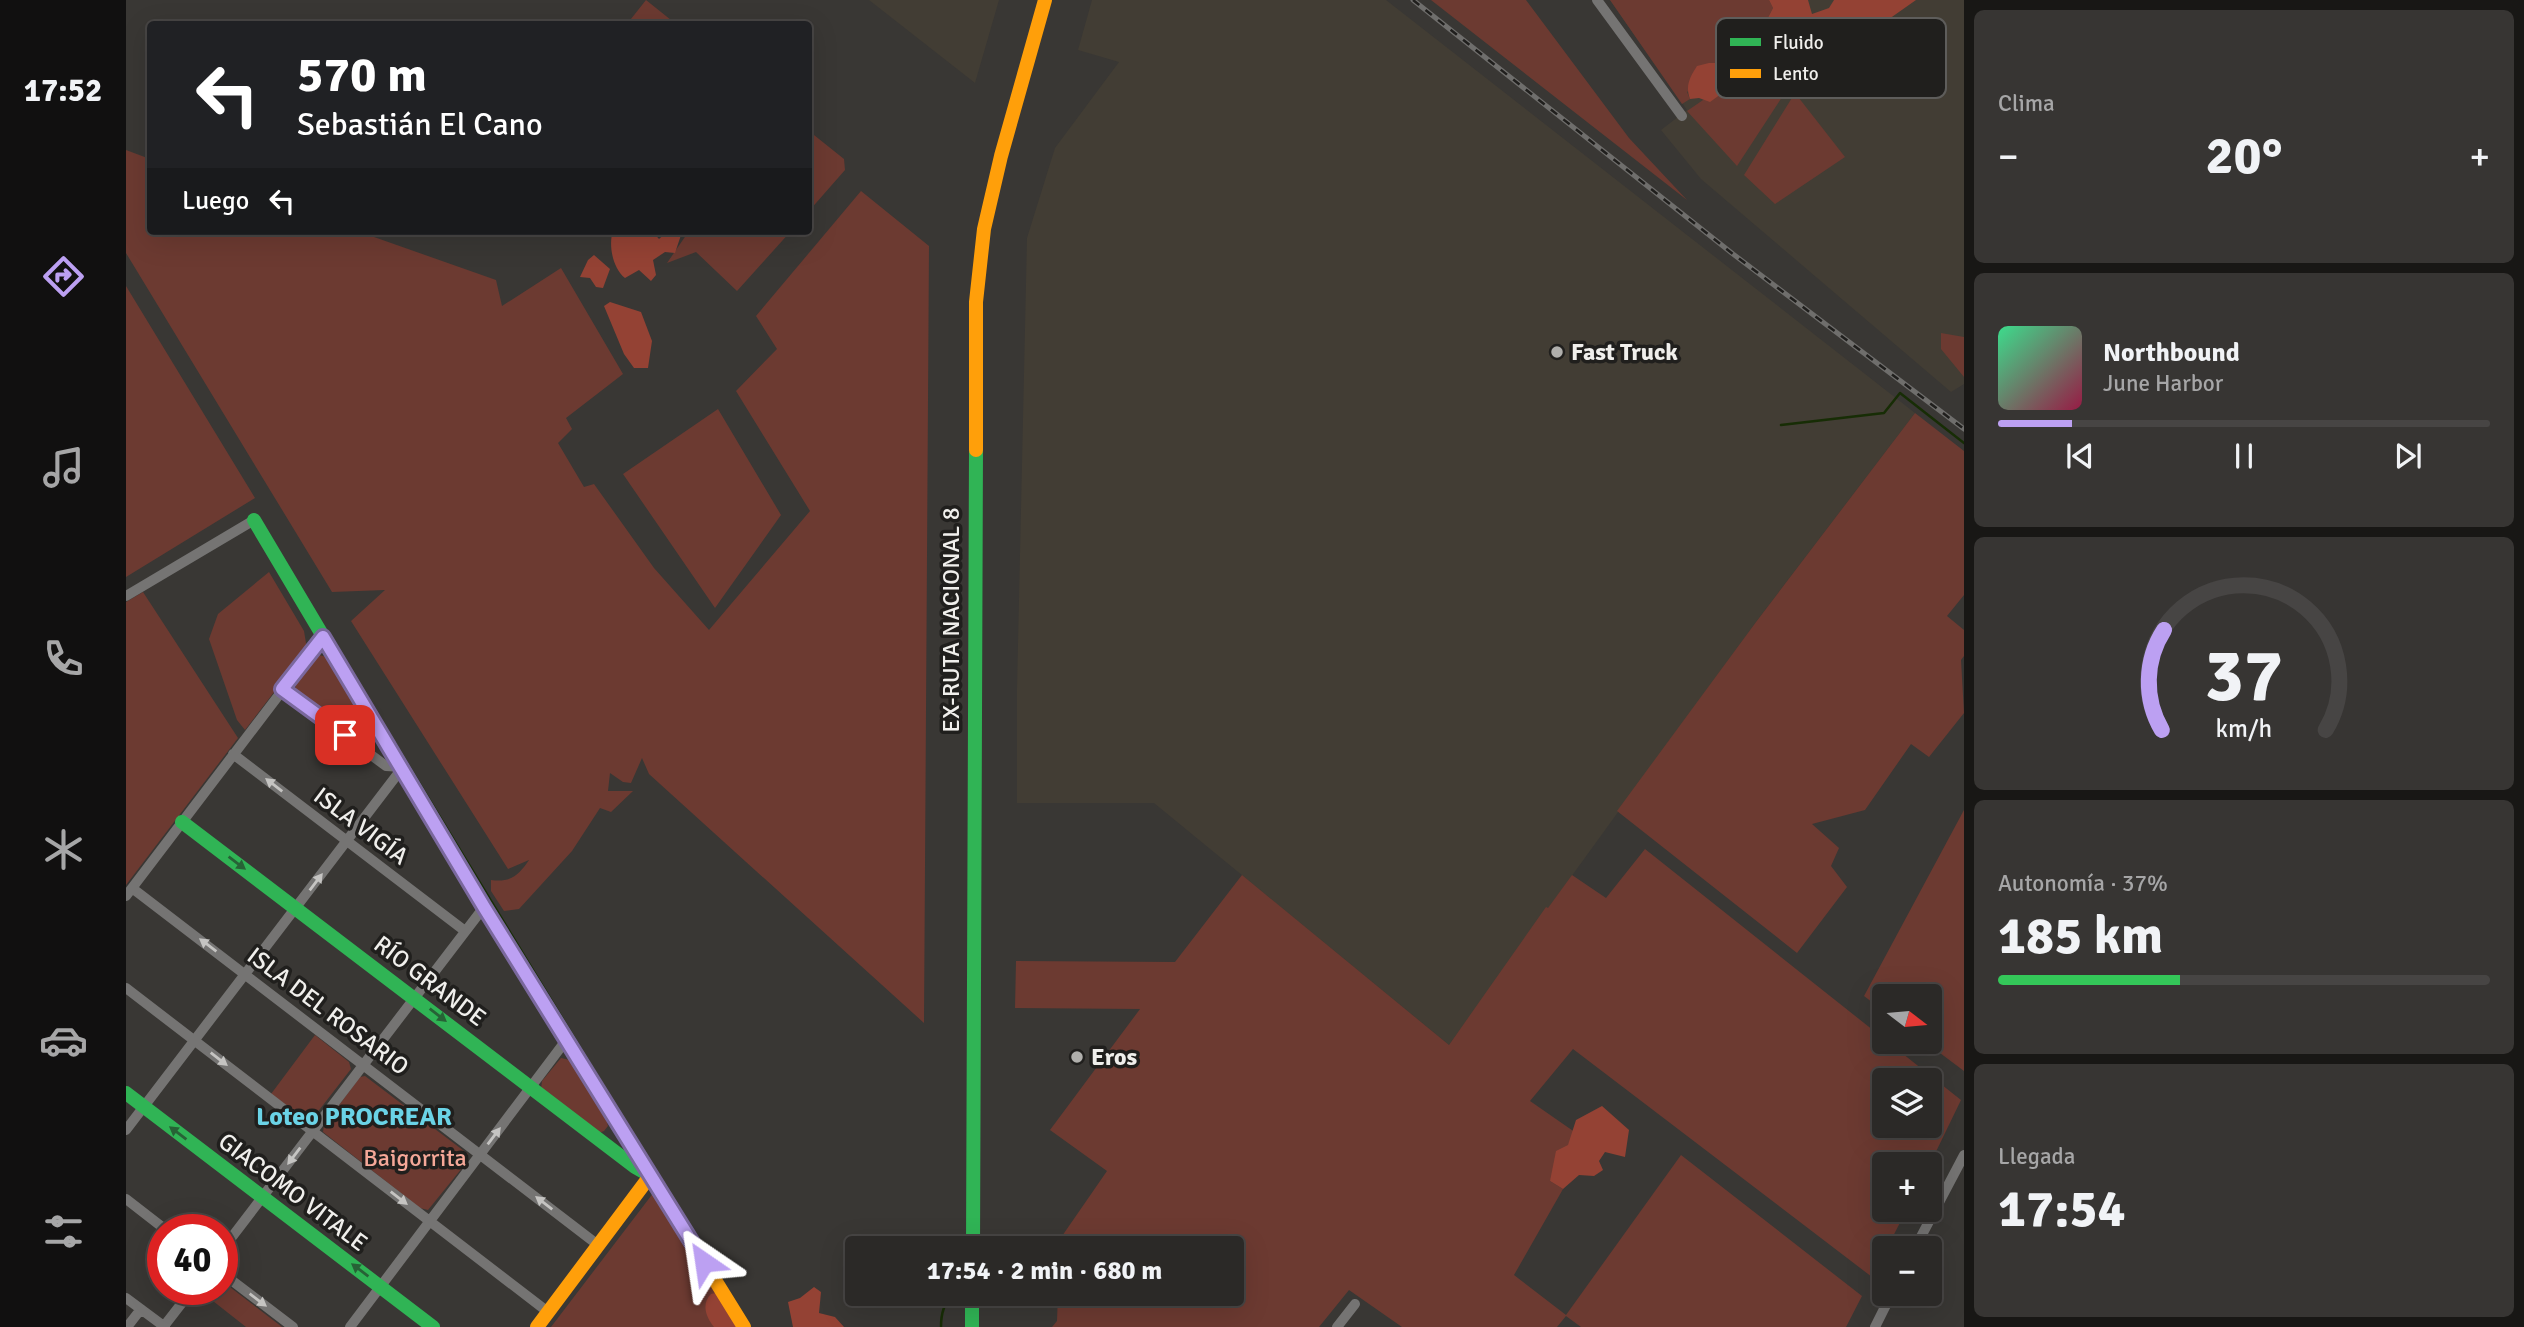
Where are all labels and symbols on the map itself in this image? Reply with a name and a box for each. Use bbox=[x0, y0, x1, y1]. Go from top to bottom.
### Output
legend bbox=[1716, 18, 1946, 98]
text: Fluido bbox=[1773, 31, 1824, 55]
text: Lento bbox=[1773, 62, 1819, 86]
place label: Fast Truck bbox=[1571, 337, 1678, 367]
marker: Fast Truck bbox=[1549, 344, 1565, 360]
street label: EX-RUTA NACIONAL 8 bbox=[936, 507, 966, 733]
pin bbox=[315, 705, 375, 765]
one-way arrow bbox=[265, 779, 283, 793]
street label: ISLA VIGÍA bbox=[308, 781, 414, 871]
one-way arrow bbox=[227, 856, 245, 871]
one-way arrow bbox=[309, 873, 324, 891]
street label: RÍO GRANDE bbox=[368, 929, 492, 1033]
one-way arrow bbox=[199, 939, 217, 953]
street label: ISLA DEL ROSARIO bbox=[241, 941, 415, 1081]
north arrow bbox=[1872, 984, 1942, 1054]
one-way arrow bbox=[428, 1008, 446, 1023]
place label: Eros bbox=[1091, 1042, 1137, 1072]
marker: Eros bbox=[1069, 1049, 1085, 1065]
one-way arrow bbox=[210, 1052, 228, 1066]
district label: Loteo PROCREAR bbox=[256, 1101, 452, 1133]
one-way arrow bbox=[169, 1126, 187, 1140]
street label: GIACOMO VITALE bbox=[212, 1126, 374, 1258]
one-way arrow bbox=[487, 1127, 502, 1145]
park label: Baigorrita bbox=[363, 1143, 467, 1173]
one-way arrow bbox=[287, 1147, 302, 1165]
one-way arrow bbox=[390, 1191, 408, 1205]
one-way arrow bbox=[536, 1195, 554, 1210]
speed limit sign: 40 bbox=[147, 1214, 238, 1305]
position arrow bbox=[667, 1225, 741, 1299]
one-way arrow bbox=[350, 1263, 369, 1277]
one-way arrow bbox=[248, 1293, 266, 1308]

